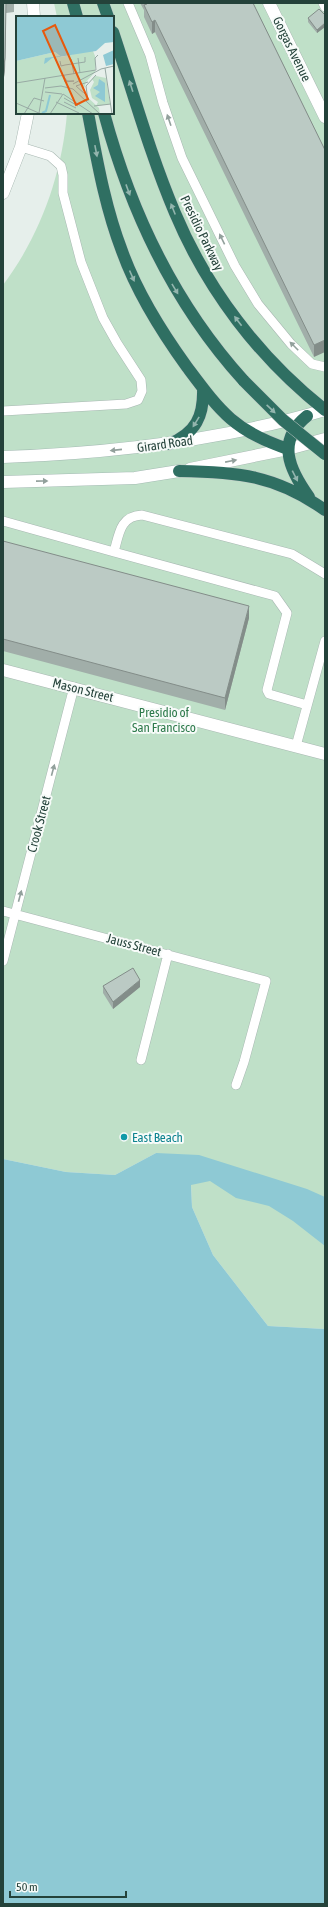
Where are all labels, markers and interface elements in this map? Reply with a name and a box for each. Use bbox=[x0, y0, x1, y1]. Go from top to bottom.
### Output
street label: Gorgas Avenue bbox=[270, 14, 314, 84]
inset map bbox=[16, 16, 114, 114]
one-way arrow bbox=[127, 80, 133, 92]
one-way arrow bbox=[165, 114, 171, 126]
one-way arrow bbox=[93, 145, 99, 157]
one-way arrow bbox=[126, 185, 132, 197]
street label: Presidio Parkway bbox=[177, 193, 227, 273]
one-way arrow bbox=[170, 202, 176, 214]
one-way arrow bbox=[219, 233, 225, 245]
one-way arrow bbox=[129, 270, 135, 281]
one-way arrow bbox=[172, 283, 179, 295]
one-way arrow bbox=[234, 316, 242, 327]
one-way arrow bbox=[289, 341, 299, 351]
one-way arrow bbox=[266, 404, 276, 414]
one-way arrow bbox=[192, 417, 200, 427]
street label: Girard Road bbox=[136, 433, 194, 455]
one-way arrow bbox=[110, 447, 122, 454]
one-way arrow bbox=[225, 458, 237, 464]
one-way arrow bbox=[292, 470, 298, 482]
one-way arrow bbox=[36, 478, 48, 485]
street label: Mason Street bbox=[51, 675, 115, 705]
park label: Presidio of San Francisco bbox=[132, 705, 196, 735]
one-way arrow bbox=[50, 764, 56, 776]
street label: Crook Street bbox=[24, 794, 54, 854]
one-way arrow bbox=[17, 890, 23, 902]
street label: Jauss Street bbox=[105, 931, 163, 960]
place label: East Beach bbox=[132, 1130, 183, 1145]
marker: East Beach bbox=[119, 1132, 129, 1142]
scale bar bbox=[10, 1873, 126, 1899]
text: 50 m bbox=[16, 1880, 38, 1894]

